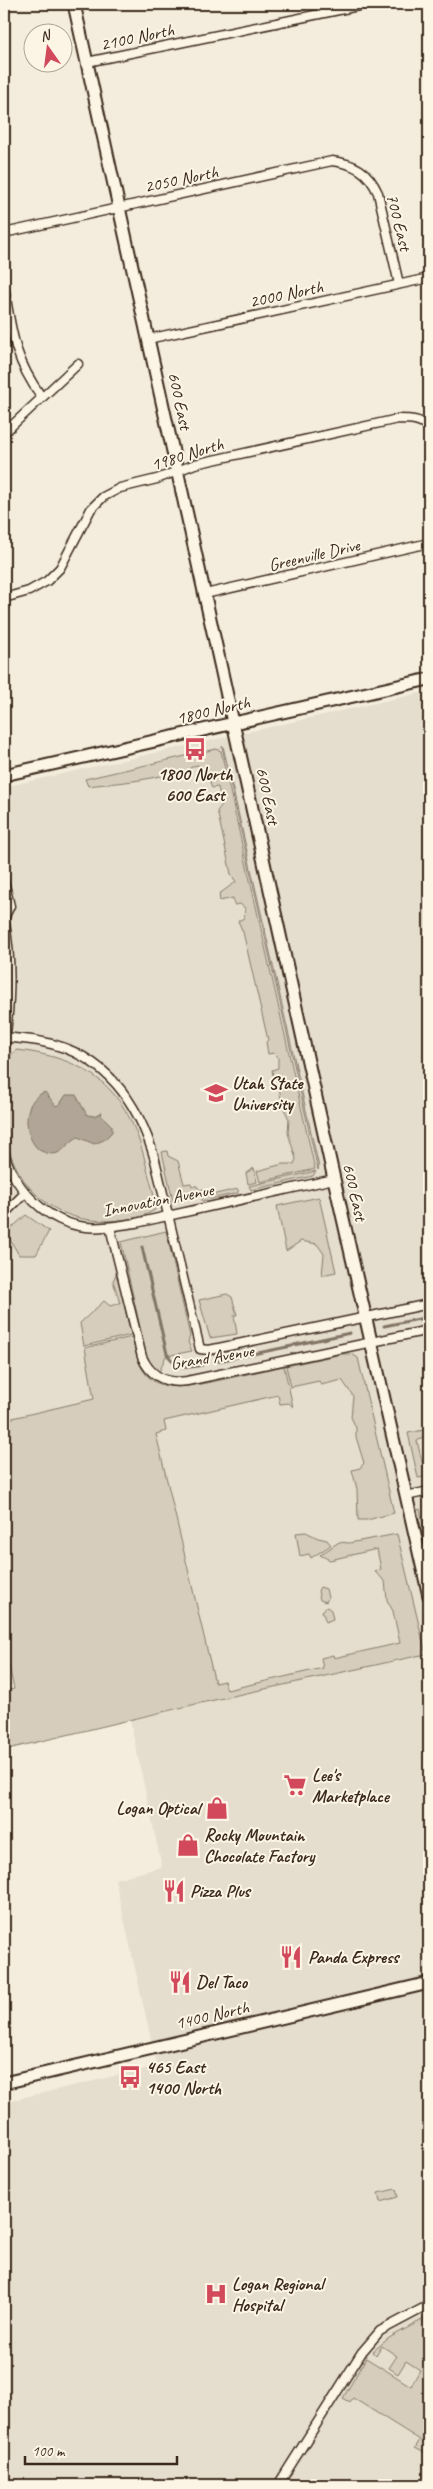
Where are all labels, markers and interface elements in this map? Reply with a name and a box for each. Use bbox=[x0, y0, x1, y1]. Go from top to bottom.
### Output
street label: 2100 North bbox=[98, 18, 177, 56]
north arrow bbox=[22, 22, 72, 72]
text: N bbox=[39, 26, 53, 45]
street label: 2050 North bbox=[142, 160, 221, 198]
street label: 700 East bbox=[381, 191, 417, 255]
street label: 2000 North bbox=[247, 275, 326, 313]
street label: 600 East bbox=[163, 370, 197, 434]
street label: 1980 North bbox=[148, 432, 227, 475]
street label: Greenville Drive bbox=[266, 534, 363, 576]
street label: 1800 North bbox=[174, 691, 253, 729]
bus stop icon: 1800 North 600 East bbox=[182, 736, 208, 762]
place label: 1800 North 600 East bbox=[157, 763, 233, 806]
street label: 600 East bbox=[251, 765, 285, 829]
place label: Utah State University bbox=[232, 1072, 304, 1115]
school or university icon: Utah State University bbox=[203, 1080, 229, 1106]
street label: 600 East bbox=[338, 1161, 373, 1225]
street label: Innovation Avenue bbox=[101, 1178, 216, 1222]
street label: Grand Avenue bbox=[169, 1339, 256, 1374]
place label: Lee's Marketplace bbox=[312, 1764, 391, 1807]
supermarket icon: Lee's Marketplace bbox=[282, 1772, 308, 1798]
shop icon: Logan Optical bbox=[204, 1795, 230, 1821]
place label: Logan Optical bbox=[116, 1797, 204, 1819]
place label: Rocky Mountain Chocolate Factory bbox=[204, 1824, 316, 1867]
shop icon: Rocky Mountain Chocolate Factory bbox=[175, 1832, 201, 1858]
restaurant icon: Pizza Plus bbox=[161, 1878, 187, 1904]
place label: Pizza Plus bbox=[190, 1880, 252, 1902]
restaurant icon: Panda Express bbox=[278, 1944, 304, 1970]
place label: Panda Express bbox=[308, 1946, 400, 1968]
restaurant icon: Del Taco bbox=[167, 1969, 193, 1995]
place label: Del Taco bbox=[196, 1971, 249, 1993]
street label: 1400 North bbox=[173, 1996, 252, 2034]
place label: 465 East 1400 North bbox=[146, 2056, 222, 2099]
bus stop icon: 465 East 1400 North bbox=[117, 2064, 143, 2090]
place label: Logan Regional Hospital bbox=[232, 2273, 327, 2316]
hospital icon: Logan Regional Hospital bbox=[203, 2281, 229, 2307]
scale bar bbox=[25, 2434, 178, 2466]
text: 100 m bbox=[32, 2442, 66, 2461]

